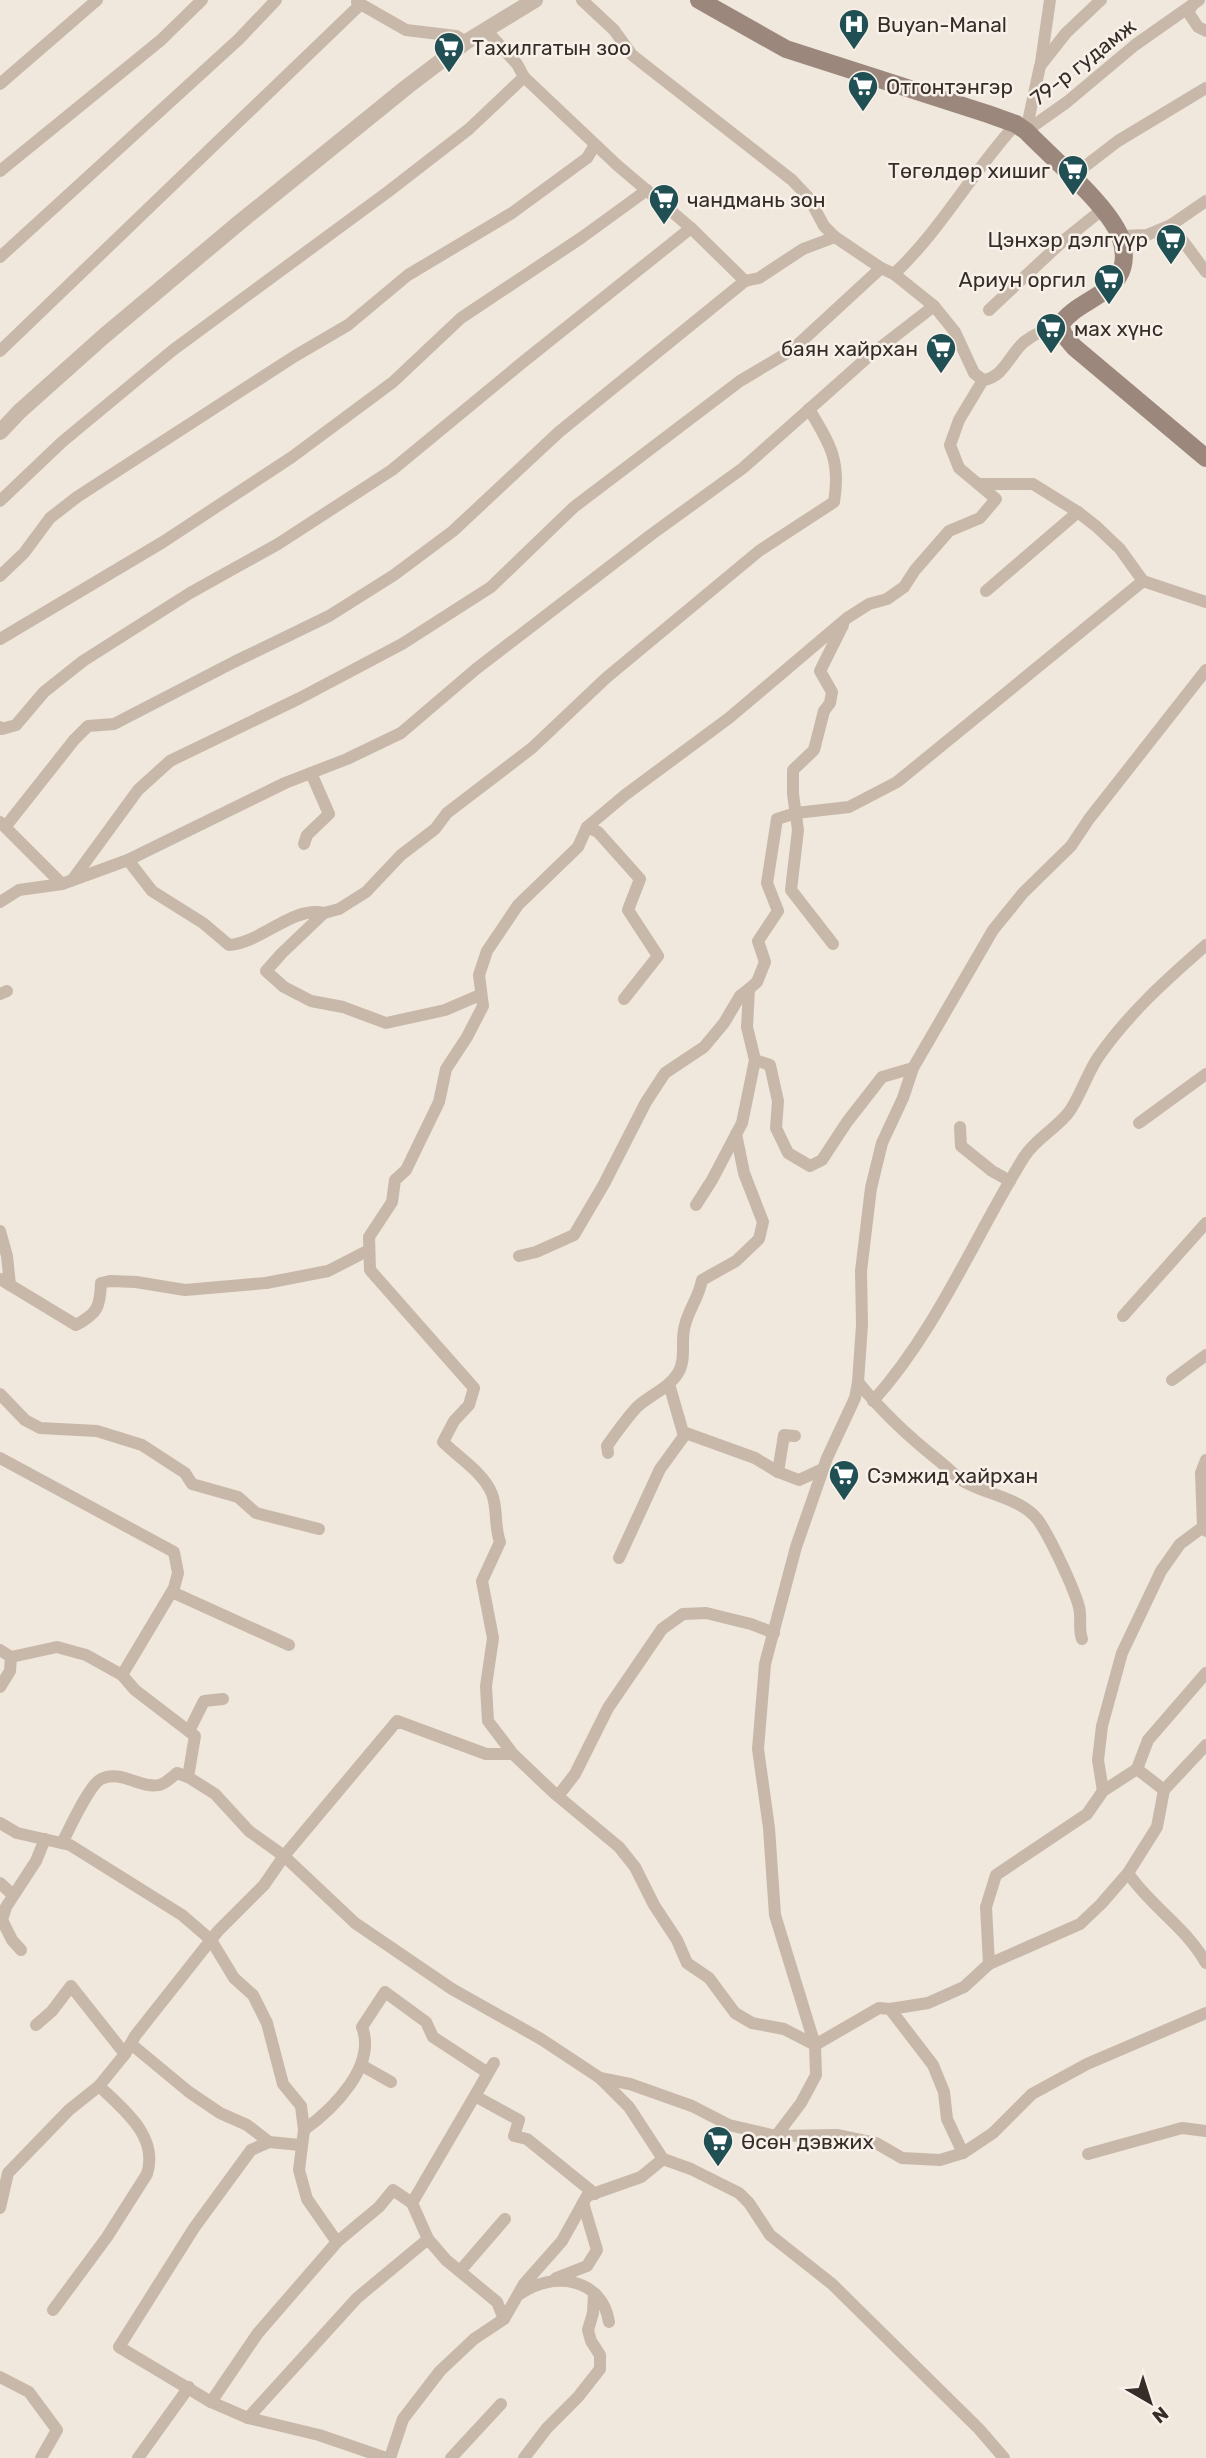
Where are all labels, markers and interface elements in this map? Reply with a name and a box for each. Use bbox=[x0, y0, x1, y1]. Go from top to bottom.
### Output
hospital icon: Buyan-Manal bbox=[837, 7, 871, 51]
place label: Buyan-Manal bbox=[877, 12, 1007, 37]
street label: 79-р гудамж bbox=[1025, 13, 1141, 111]
supermarket icon: Тахилгатын зоо bbox=[432, 30, 466, 74]
place label: Тахилгатын зоо bbox=[472, 35, 631, 60]
supermarket icon: Отгонтэнгэр bbox=[846, 69, 880, 113]
place label: Отгонтэнгэр bbox=[886, 74, 1013, 99]
supermarket icon: Төгөлдөр хишиг bbox=[1056, 153, 1090, 197]
place label: Төгөлдөр хишиг bbox=[888, 158, 1050, 183]
supermarket icon: чандмань зон bbox=[647, 182, 681, 226]
place label: чандмань зон bbox=[687, 187, 826, 212]
supermarket icon: Цэнхэр дэлгүүр bbox=[1154, 222, 1188, 266]
place label: Цэнхэр дэлгүүр bbox=[987, 227, 1148, 252]
supermarket icon: Ариун оргил bbox=[1092, 262, 1126, 306]
place label: Ариун оргил bbox=[959, 267, 1086, 292]
supermarket icon: мах хүнс bbox=[1034, 311, 1068, 355]
place label: мах хүнс bbox=[1074, 316, 1163, 341]
supermarket icon: баян хайрхан bbox=[924, 331, 958, 375]
place label: баян хайрхан bbox=[781, 336, 918, 361]
supermarket icon: Сэмжид хайрхан bbox=[827, 1458, 861, 1502]
place label: Сэмжид хайрхан bbox=[867, 1463, 1038, 1488]
supermarket icon: Өсөн дэвжих bbox=[701, 2124, 735, 2168]
place label: Өсөн дэвжих bbox=[741, 2129, 874, 2154]
north arrow bbox=[1115, 2367, 1185, 2437]
text: N bbox=[1148, 2402, 1173, 2428]

